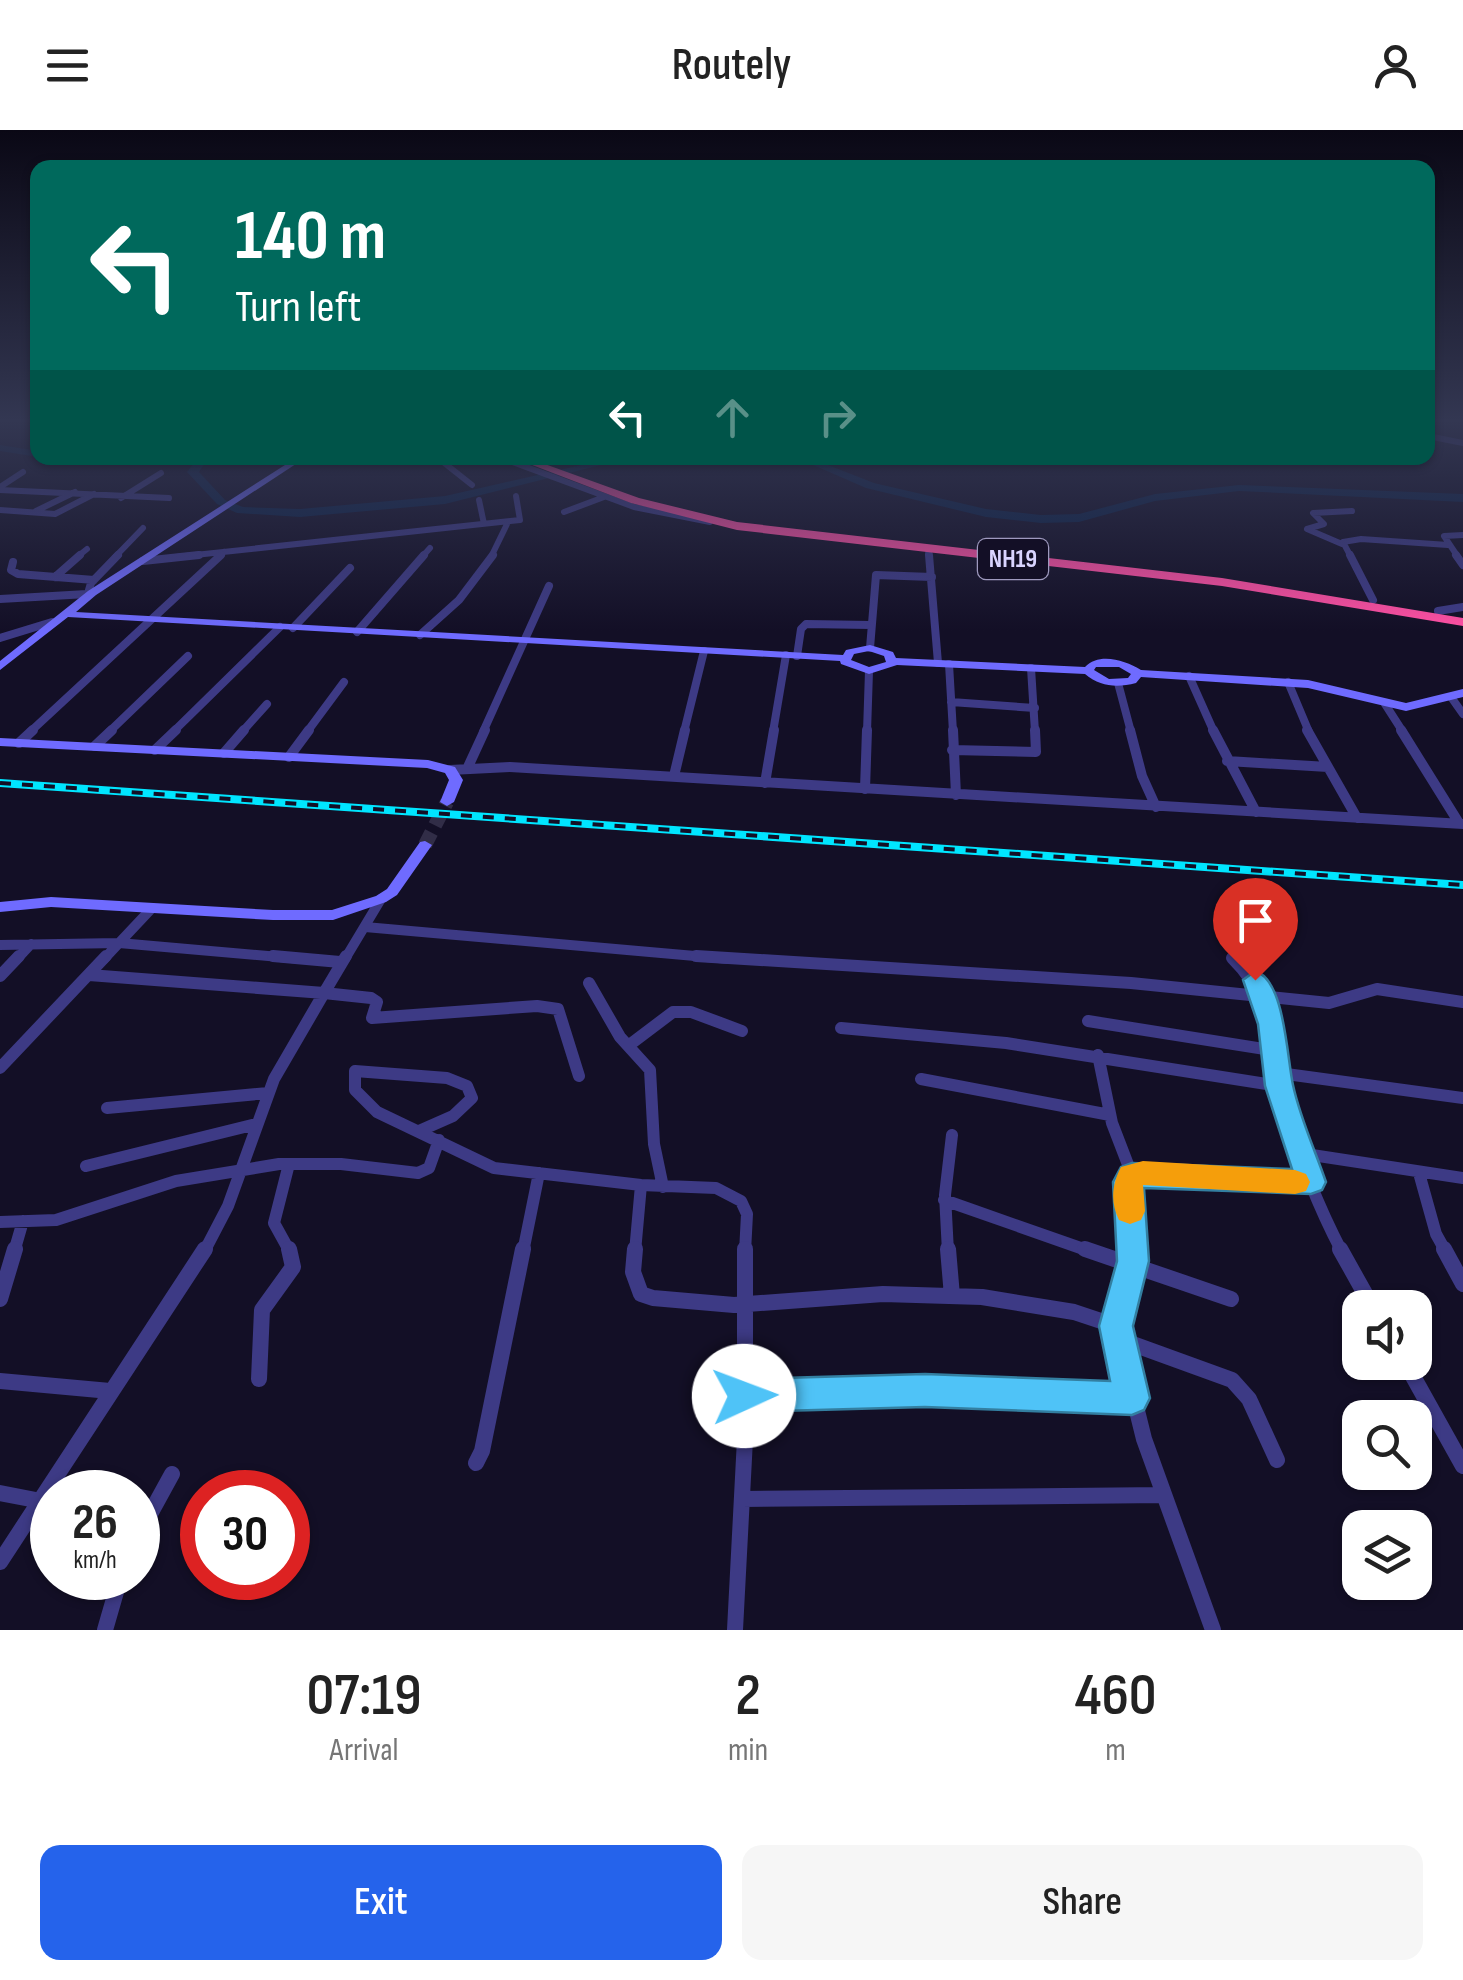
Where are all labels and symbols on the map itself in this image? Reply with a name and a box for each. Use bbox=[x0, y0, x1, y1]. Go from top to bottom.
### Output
road number: NH19 bbox=[978, 539, 1048, 579]
pin bbox=[1213, 878, 1298, 981]
position arrow bbox=[692, 1344, 796, 1448]
speed limit sign: 30 bbox=[180, 1470, 310, 1600]

